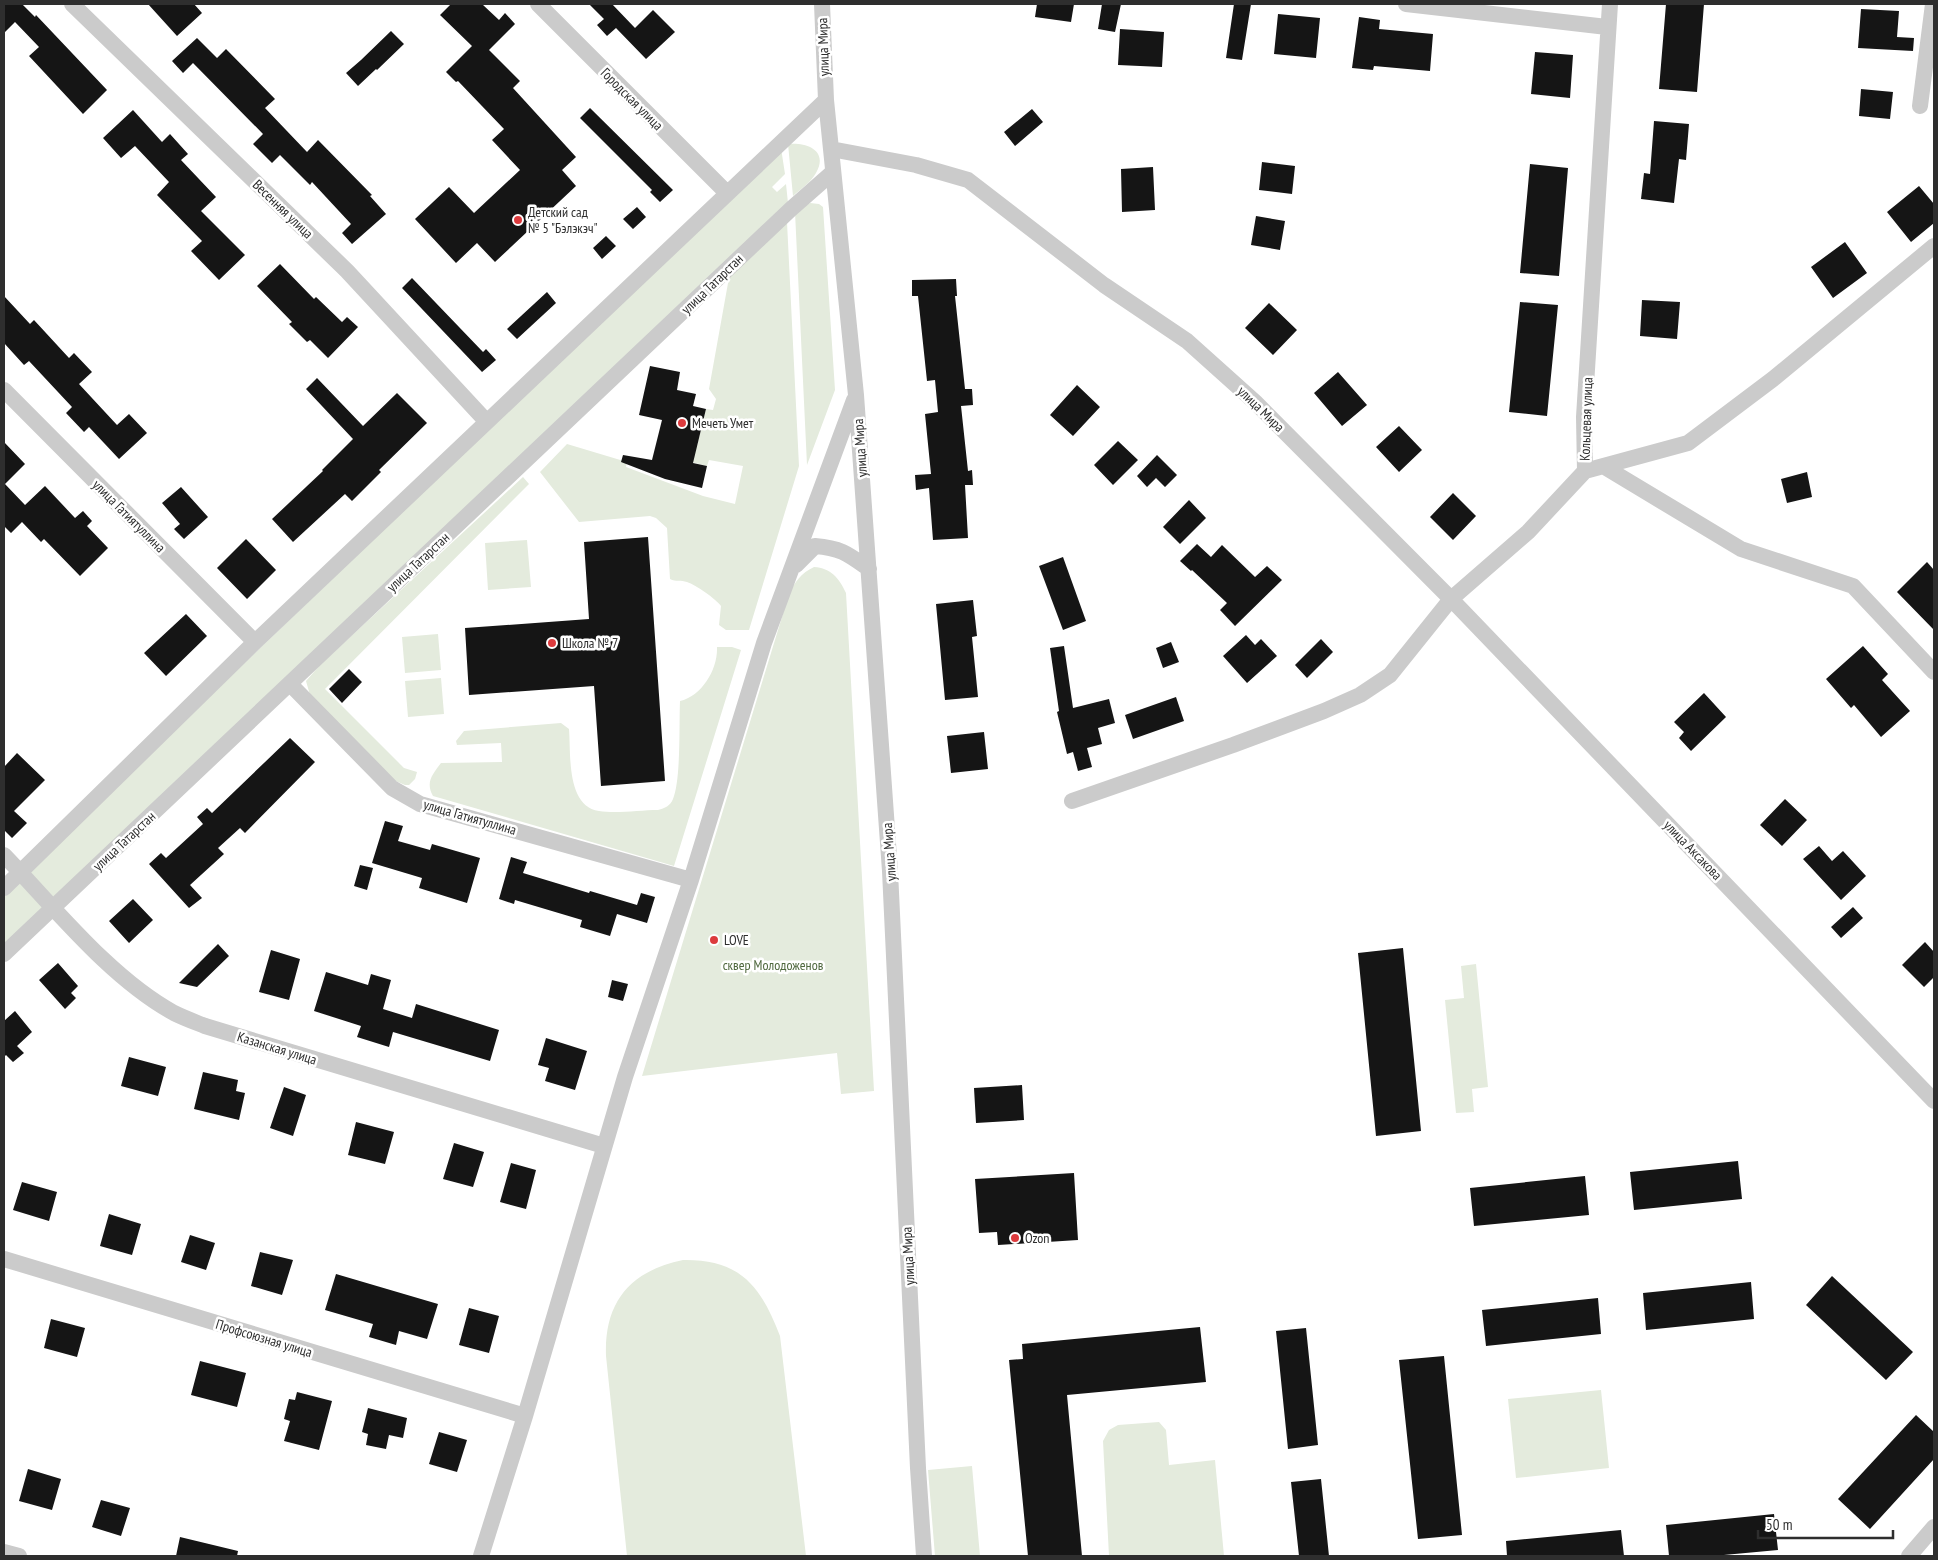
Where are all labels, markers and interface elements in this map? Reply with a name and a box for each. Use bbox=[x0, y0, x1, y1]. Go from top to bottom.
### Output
street label: улица Мира bbox=[813, 17, 833, 77]
street label: Городская улица bbox=[597, 64, 667, 134]
street label: Весенняя улица bbox=[249, 176, 317, 242]
place label: Детский сад № 5 "Бэлэкэч" bbox=[528, 203, 598, 237]
marker: Детский сад № 5 "Бэлэкэч" bbox=[512, 214, 524, 226]
street label: улица Татарстан bbox=[677, 250, 747, 318]
street label: Кольцевая улица bbox=[1576, 377, 1596, 461]
street label: улица Мира bbox=[1234, 382, 1288, 436]
place label: Мечеть Умет bbox=[692, 414, 754, 432]
marker: Мечеть Умет bbox=[676, 417, 688, 429]
street label: улица Мира bbox=[849, 418, 871, 478]
street label: улица Гатиятуллина bbox=[89, 476, 169, 556]
street label: улица Татарстан bbox=[383, 528, 453, 596]
place label: Школа № 7 bbox=[562, 634, 618, 652]
marker: Школа № 7 bbox=[546, 637, 558, 649]
street label: улица Гатиятуллина bbox=[421, 795, 519, 839]
street label: улица Татарстан bbox=[89, 807, 159, 875]
street label: улица Аксакова bbox=[1660, 816, 1726, 884]
street label: улица Мира bbox=[878, 822, 900, 882]
place label: LOVE bbox=[724, 931, 749, 949]
marker: LOVE bbox=[708, 934, 720, 946]
park label: сквер Молодоженов bbox=[723, 956, 824, 974]
street label: Казанская улица bbox=[235, 1027, 319, 1069]
street label: улица Мира bbox=[897, 1226, 919, 1286]
place label: Ozon bbox=[1025, 1229, 1050, 1247]
marker: Ozon bbox=[1009, 1232, 1021, 1244]
street label: Профсоюзная улица bbox=[214, 1315, 314, 1361]
scale bar bbox=[1758, 1508, 1893, 1540]
text: 50 m bbox=[1766, 1515, 1792, 1534]

